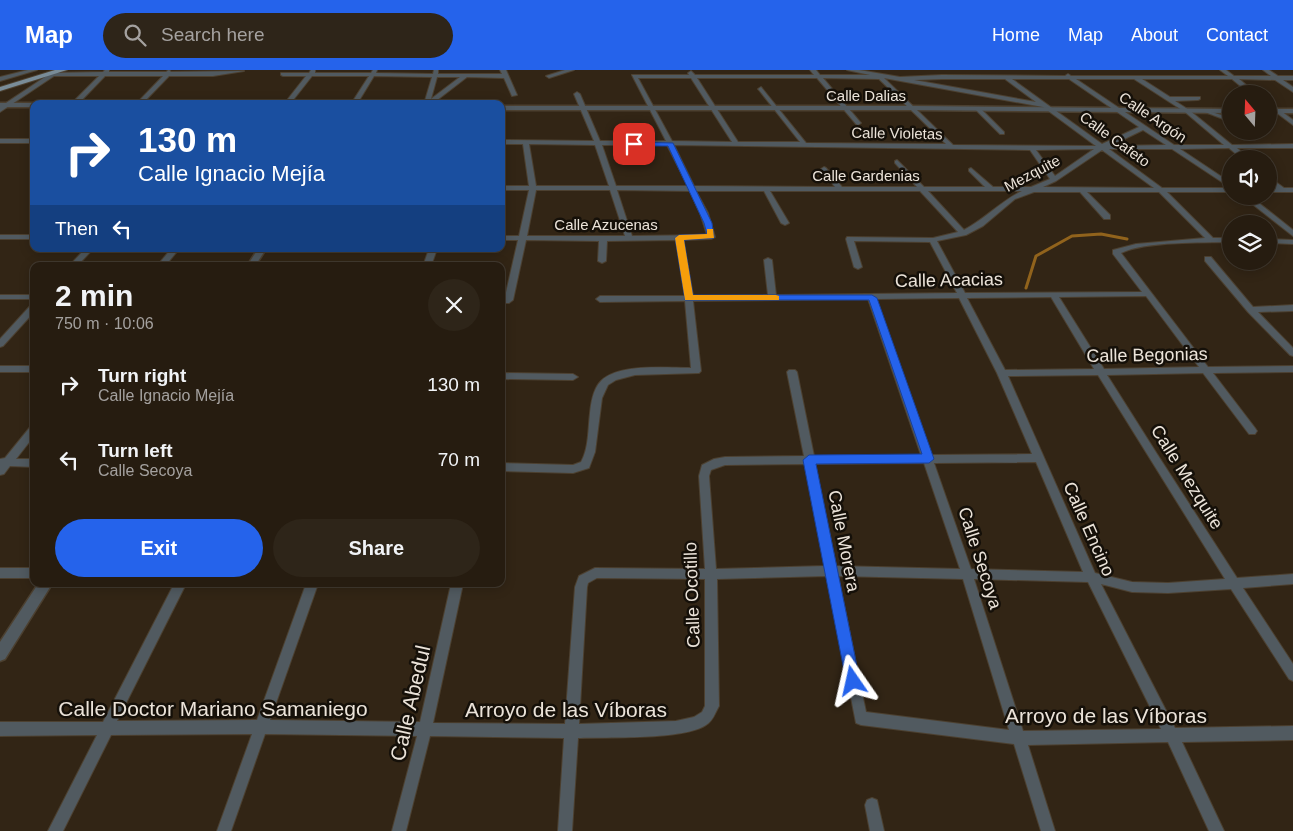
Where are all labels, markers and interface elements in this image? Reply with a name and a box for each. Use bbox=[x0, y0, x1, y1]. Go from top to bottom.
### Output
search box bbox=[103, 13, 453, 58]
text: Map bbox=[25, 21, 73, 48]
icon: search bbox=[121, 21, 149, 49]
text: Search here bbox=[161, 24, 265, 45]
text: Home bbox=[992, 25, 1040, 45]
text: Map bbox=[1068, 25, 1103, 45]
text: About bbox=[1131, 25, 1178, 45]
text: Contact bbox=[1206, 25, 1268, 45]
north arrow bbox=[1222, 85, 1278, 140]
map controls bbox=[1222, 85, 1277, 270]
street label: Calle Dalias bbox=[826, 87, 906, 104]
street label: Calle Argón bbox=[1116, 88, 1190, 146]
street label: Calle Cafeto bbox=[1077, 108, 1153, 170]
icon: right bbox=[55, 120, 120, 185]
text: 130 m bbox=[138, 120, 237, 159]
pin bbox=[613, 123, 655, 165]
street label: Calle Violetas bbox=[851, 124, 943, 142]
icon: arrive bbox=[620, 130, 648, 158]
button: sound bbox=[1222, 150, 1277, 205]
street label: Mezquite bbox=[1001, 151, 1063, 195]
text: Calle Ignacio Mejía bbox=[138, 161, 325, 186]
street label: Calle Gardenias bbox=[812, 167, 920, 184]
icon: left bbox=[108, 215, 136, 243]
button: layers bbox=[1222, 215, 1277, 270]
street label: Calle Azucenas bbox=[554, 216, 658, 233]
text: Then bbox=[55, 218, 98, 239]
street label: Calle Acacias bbox=[895, 269, 1003, 291]
text: 2 min bbox=[55, 279, 133, 312]
button: close bbox=[428, 279, 480, 331]
text: 750 m · 10:06 bbox=[55, 315, 154, 332]
street label: Calle Begonias bbox=[1086, 344, 1208, 366]
text: Turn right bbox=[98, 365, 186, 386]
icon: right bbox=[55, 371, 83, 399]
text: 130 m bbox=[427, 374, 480, 395]
text: Calle Ignacio Mejía bbox=[98, 387, 234, 404]
street label: Calle Mezquite bbox=[1147, 421, 1227, 533]
text: Turn left bbox=[98, 440, 173, 461]
icon: left bbox=[55, 446, 83, 474]
text: 70 m bbox=[438, 449, 480, 470]
text: Calle Secoya bbox=[98, 462, 192, 479]
street label: Calle Encino bbox=[1059, 479, 1119, 579]
street label: Calle Morera bbox=[824, 489, 864, 594]
street label: Calle Secoya bbox=[954, 504, 1006, 612]
button: Exit bbox=[55, 519, 263, 577]
button: Share bbox=[273, 519, 480, 577]
street label: Calle Ocotillo bbox=[680, 542, 704, 648]
street label: Calle Abedul bbox=[386, 643, 434, 763]
position arrow bbox=[826, 654, 878, 706]
street label: Calle Doctor Mariano Samaniego bbox=[58, 697, 368, 720]
street label: Arroyo de las Víboras bbox=[465, 698, 667, 721]
street label: Arroyo de las Víboras bbox=[1005, 704, 1207, 727]

